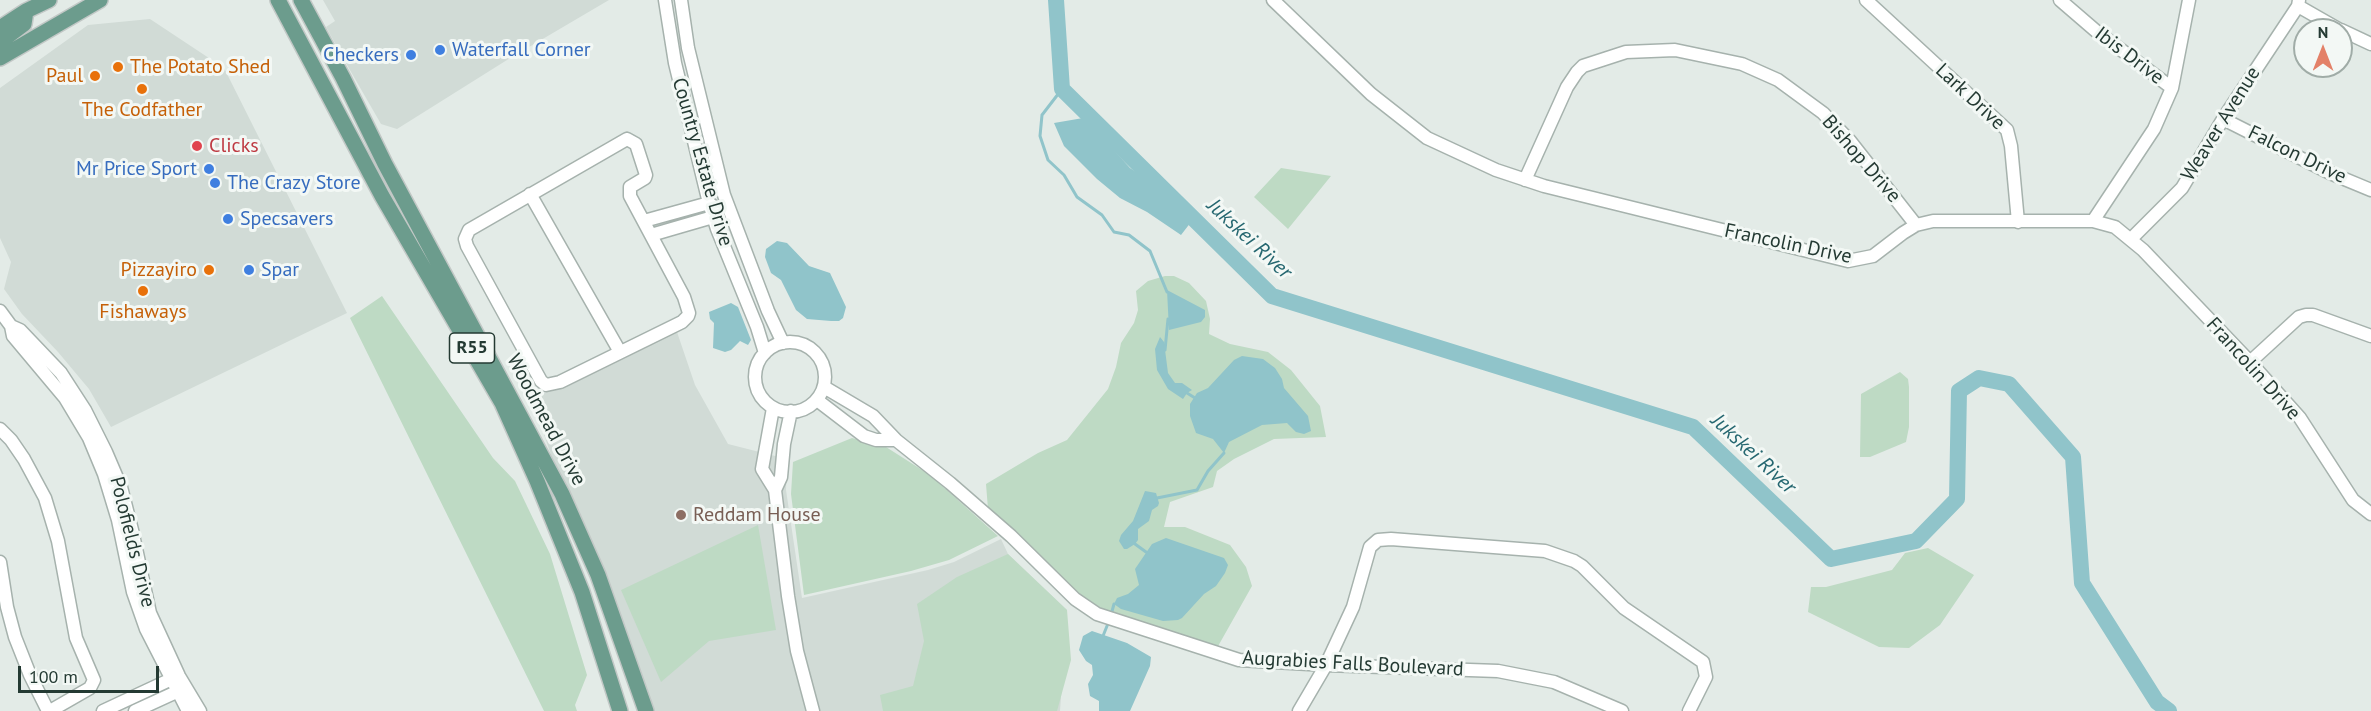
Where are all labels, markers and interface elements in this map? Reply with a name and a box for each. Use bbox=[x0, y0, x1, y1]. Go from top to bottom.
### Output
north arrow bbox=[2293, 18, 2353, 78]
street label: Ibis Drive bbox=[2090, 22, 2168, 90]
text: N bbox=[2318, 22, 2328, 42]
place label: Waterfall Corner bbox=[452, 38, 591, 62]
place label: Checkers bbox=[323, 43, 399, 67]
marker: Waterfall Corner bbox=[433, 43, 447, 57]
marker: Checkers bbox=[404, 48, 418, 62]
place label: The Potato Shed bbox=[130, 55, 271, 79]
street label: Lark Drive bbox=[1930, 59, 2010, 135]
marker: The Potato Shed bbox=[111, 60, 125, 74]
street label: Weaver Avenue bbox=[2176, 63, 2266, 185]
place label: Paul bbox=[46, 64, 83, 88]
marker: Paul bbox=[88, 69, 102, 83]
street label: Country Estate Drive bbox=[666, 75, 738, 249]
marker: The Codfather bbox=[135, 82, 149, 96]
place label: The Codfather bbox=[82, 98, 202, 122]
street label: Bishop Drive bbox=[1816, 110, 1906, 208]
street label: Falcon Drive bbox=[2244, 121, 2350, 189]
place label: Clicks bbox=[209, 134, 259, 158]
marker: Clicks bbox=[190, 139, 204, 153]
place label: Mr Price Sport bbox=[76, 157, 197, 181]
marker: Mr Price Sport bbox=[202, 162, 216, 176]
place label: The Crazy Store bbox=[227, 171, 361, 195]
marker: The Crazy Store bbox=[208, 176, 222, 190]
water label: Jukskei River bbox=[1201, 193, 1297, 285]
place label: Specsavers bbox=[240, 207, 334, 231]
marker: Specsavers bbox=[221, 212, 235, 226]
street label: Francolin Drive bbox=[1722, 219, 1854, 269]
place label: Pizzayiro bbox=[120, 258, 197, 282]
place label: Spar bbox=[261, 258, 299, 282]
marker: Pizzayiro bbox=[202, 263, 216, 277]
marker: Spar bbox=[242, 263, 256, 277]
marker: Fishaways bbox=[136, 284, 150, 298]
place label: Fishaways bbox=[99, 300, 187, 324]
street label: Francolin Drive bbox=[2201, 313, 2305, 425]
road number: R55 bbox=[450, 333, 494, 363]
street label: Woodmead Drive bbox=[501, 350, 591, 490]
water label: Jukskei River bbox=[1705, 408, 1801, 500]
street label: Polofields Drive bbox=[104, 474, 160, 610]
place label: Reddam House bbox=[693, 503, 821, 527]
marker: Reddam House bbox=[674, 508, 688, 522]
street label: Augrabies Falls Boulevard bbox=[1242, 646, 1464, 682]
scale bar bbox=[21, 654, 162, 692]
text: 100 m bbox=[29, 665, 78, 688]

